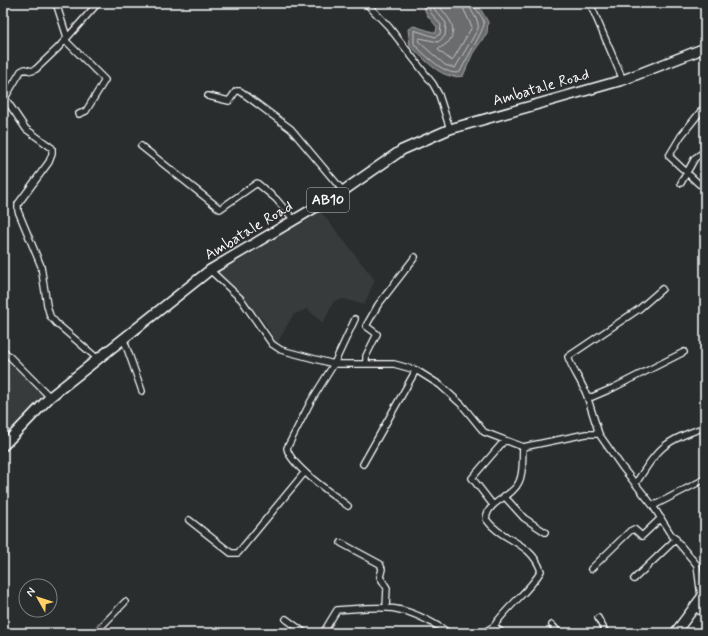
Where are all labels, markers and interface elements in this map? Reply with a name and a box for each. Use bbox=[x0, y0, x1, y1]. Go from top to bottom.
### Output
street label: Ambatale Road bbox=[490, 65, 592, 111]
road number: AB10 bbox=[307, 188, 349, 212]
street label: Ambatale Road bbox=[201, 197, 297, 265]
north arrow bbox=[18, 578, 58, 618]
text: N bbox=[23, 585, 39, 600]

